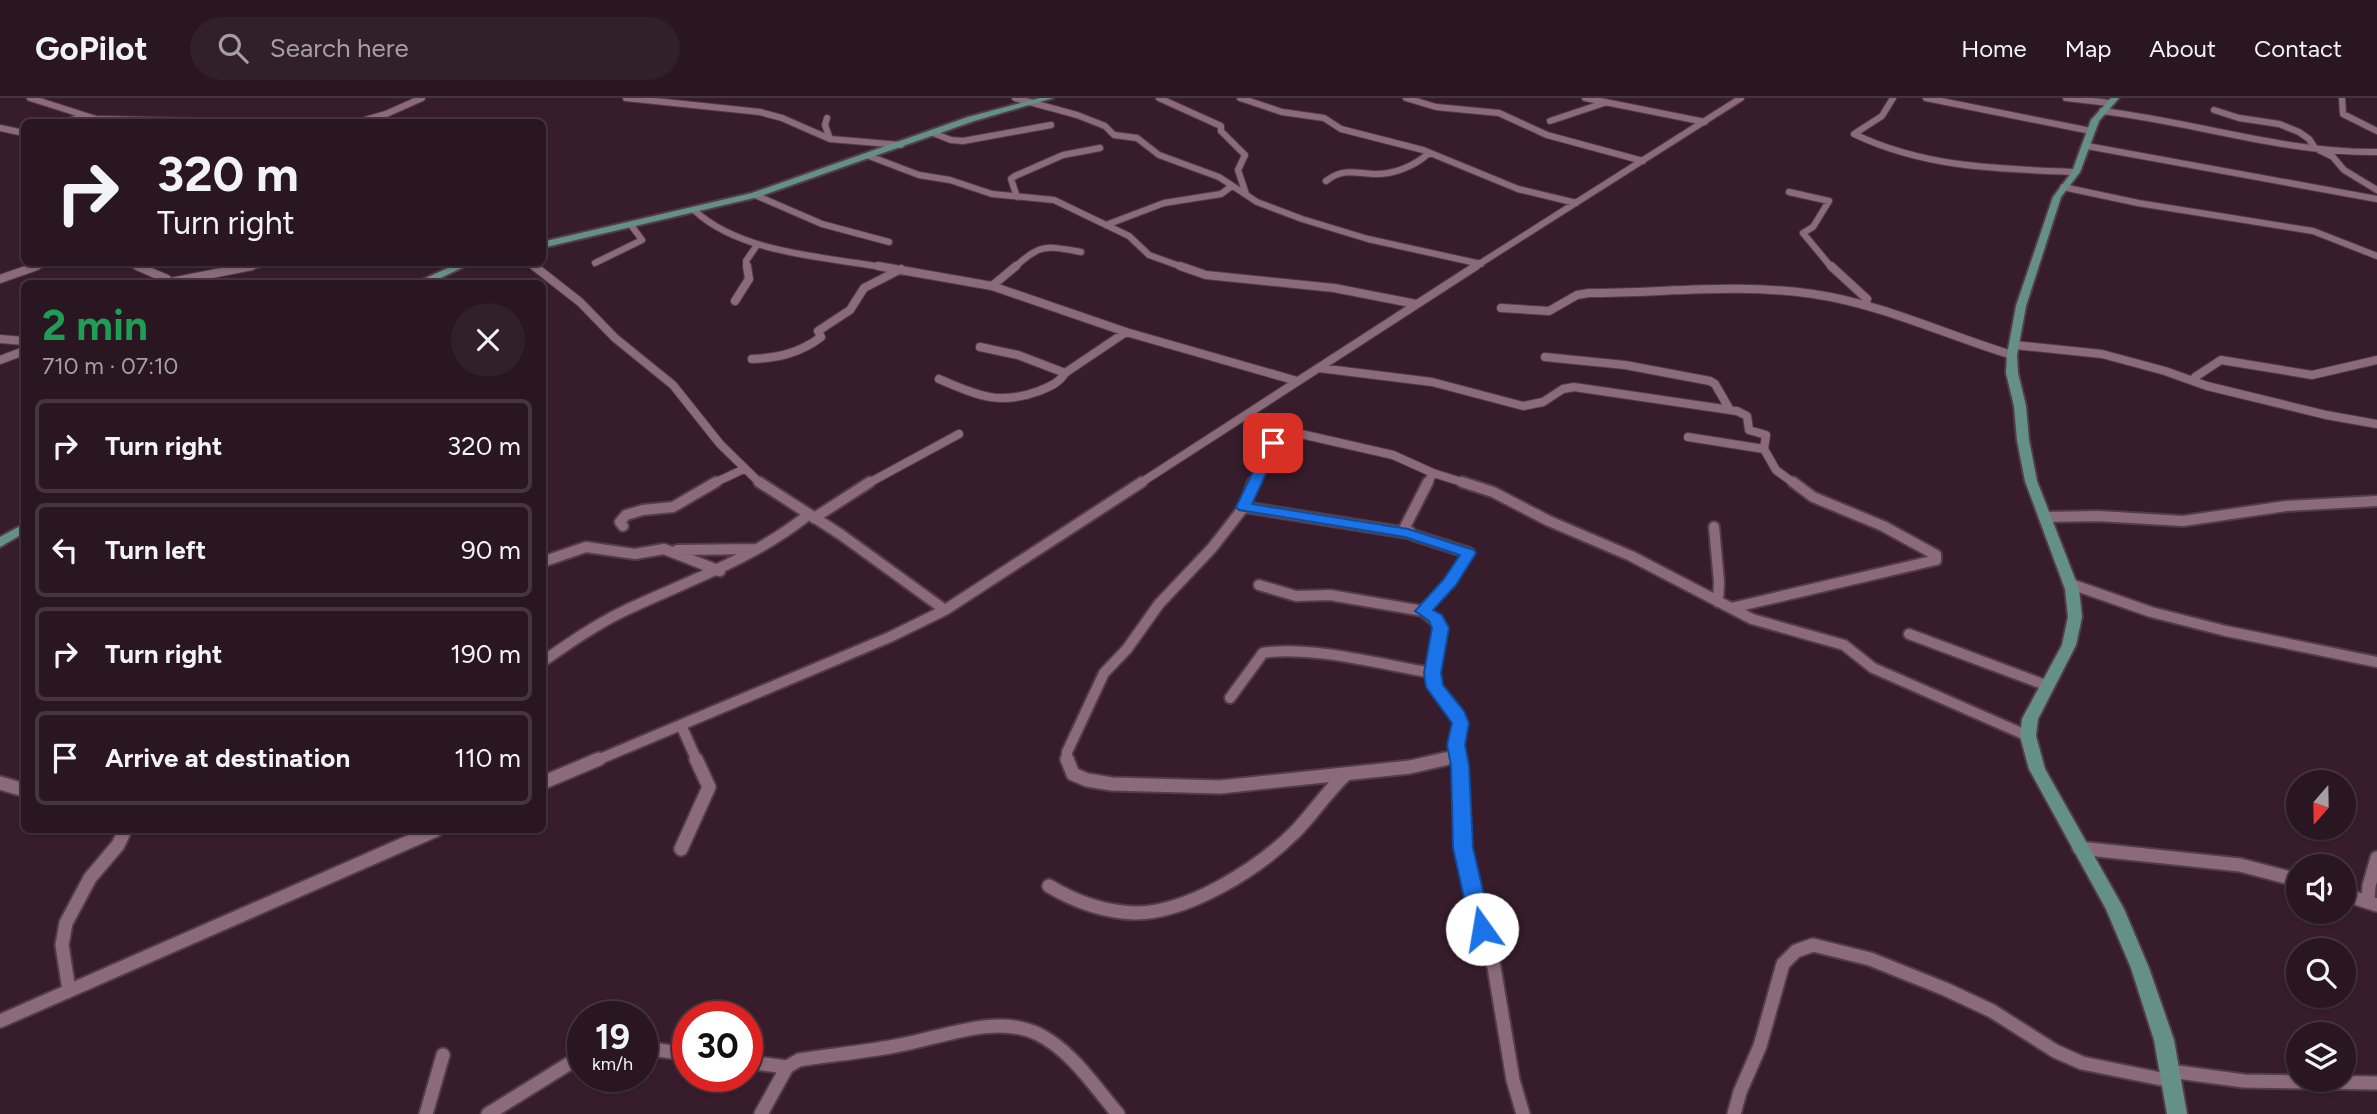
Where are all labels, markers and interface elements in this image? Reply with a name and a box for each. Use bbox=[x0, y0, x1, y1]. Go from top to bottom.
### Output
search box bbox=[190, 17, 680, 80]
text: GoPilot bbox=[35, 29, 148, 68]
icon: search bbox=[214, 29, 252, 67]
text: Search here bbox=[270, 32, 409, 64]
text: Home bbox=[1961, 34, 2027, 63]
text: Map bbox=[2065, 34, 2111, 63]
text: About bbox=[2149, 34, 2216, 63]
text: Contact bbox=[2254, 34, 2342, 63]
text: 320 m bbox=[157, 144, 299, 203]
icon: right bbox=[42, 147, 133, 238]
text: Turn right bbox=[157, 204, 295, 242]
text: 2 min bbox=[42, 300, 148, 351]
button: close bbox=[451, 303, 525, 377]
text: 710 m · 07:10 bbox=[42, 352, 178, 380]
pin bbox=[1243, 413, 1303, 473]
icon: arrive bbox=[1254, 424, 1292, 462]
icon: right bbox=[46, 427, 84, 465]
text: Turn right bbox=[105, 430, 222, 462]
text: 320 m bbox=[447, 430, 521, 462]
icon: left bbox=[46, 531, 84, 569]
text: Turn left bbox=[105, 534, 206, 566]
text: 90 m bbox=[461, 534, 521, 566]
icon: right bbox=[46, 635, 84, 673]
text: Turn right bbox=[105, 638, 222, 670]
text: 190 m bbox=[450, 638, 521, 670]
icon: arrive bbox=[46, 739, 84, 777]
text: Arrive at destination bbox=[105, 742, 350, 774]
text: 110 m bbox=[454, 742, 521, 774]
north arrow bbox=[2286, 770, 2356, 840]
map controls bbox=[2286, 770, 2356, 1092]
button: sound bbox=[2286, 854, 2356, 924]
position arrow bbox=[1445, 892, 1519, 966]
button: search bbox=[2286, 938, 2356, 1008]
speed limit sign: 30 bbox=[672, 1001, 763, 1092]
text: 19 bbox=[595, 1016, 630, 1058]
button: layers bbox=[2286, 1022, 2356, 1092]
text: km/h bbox=[592, 1053, 633, 1075]

